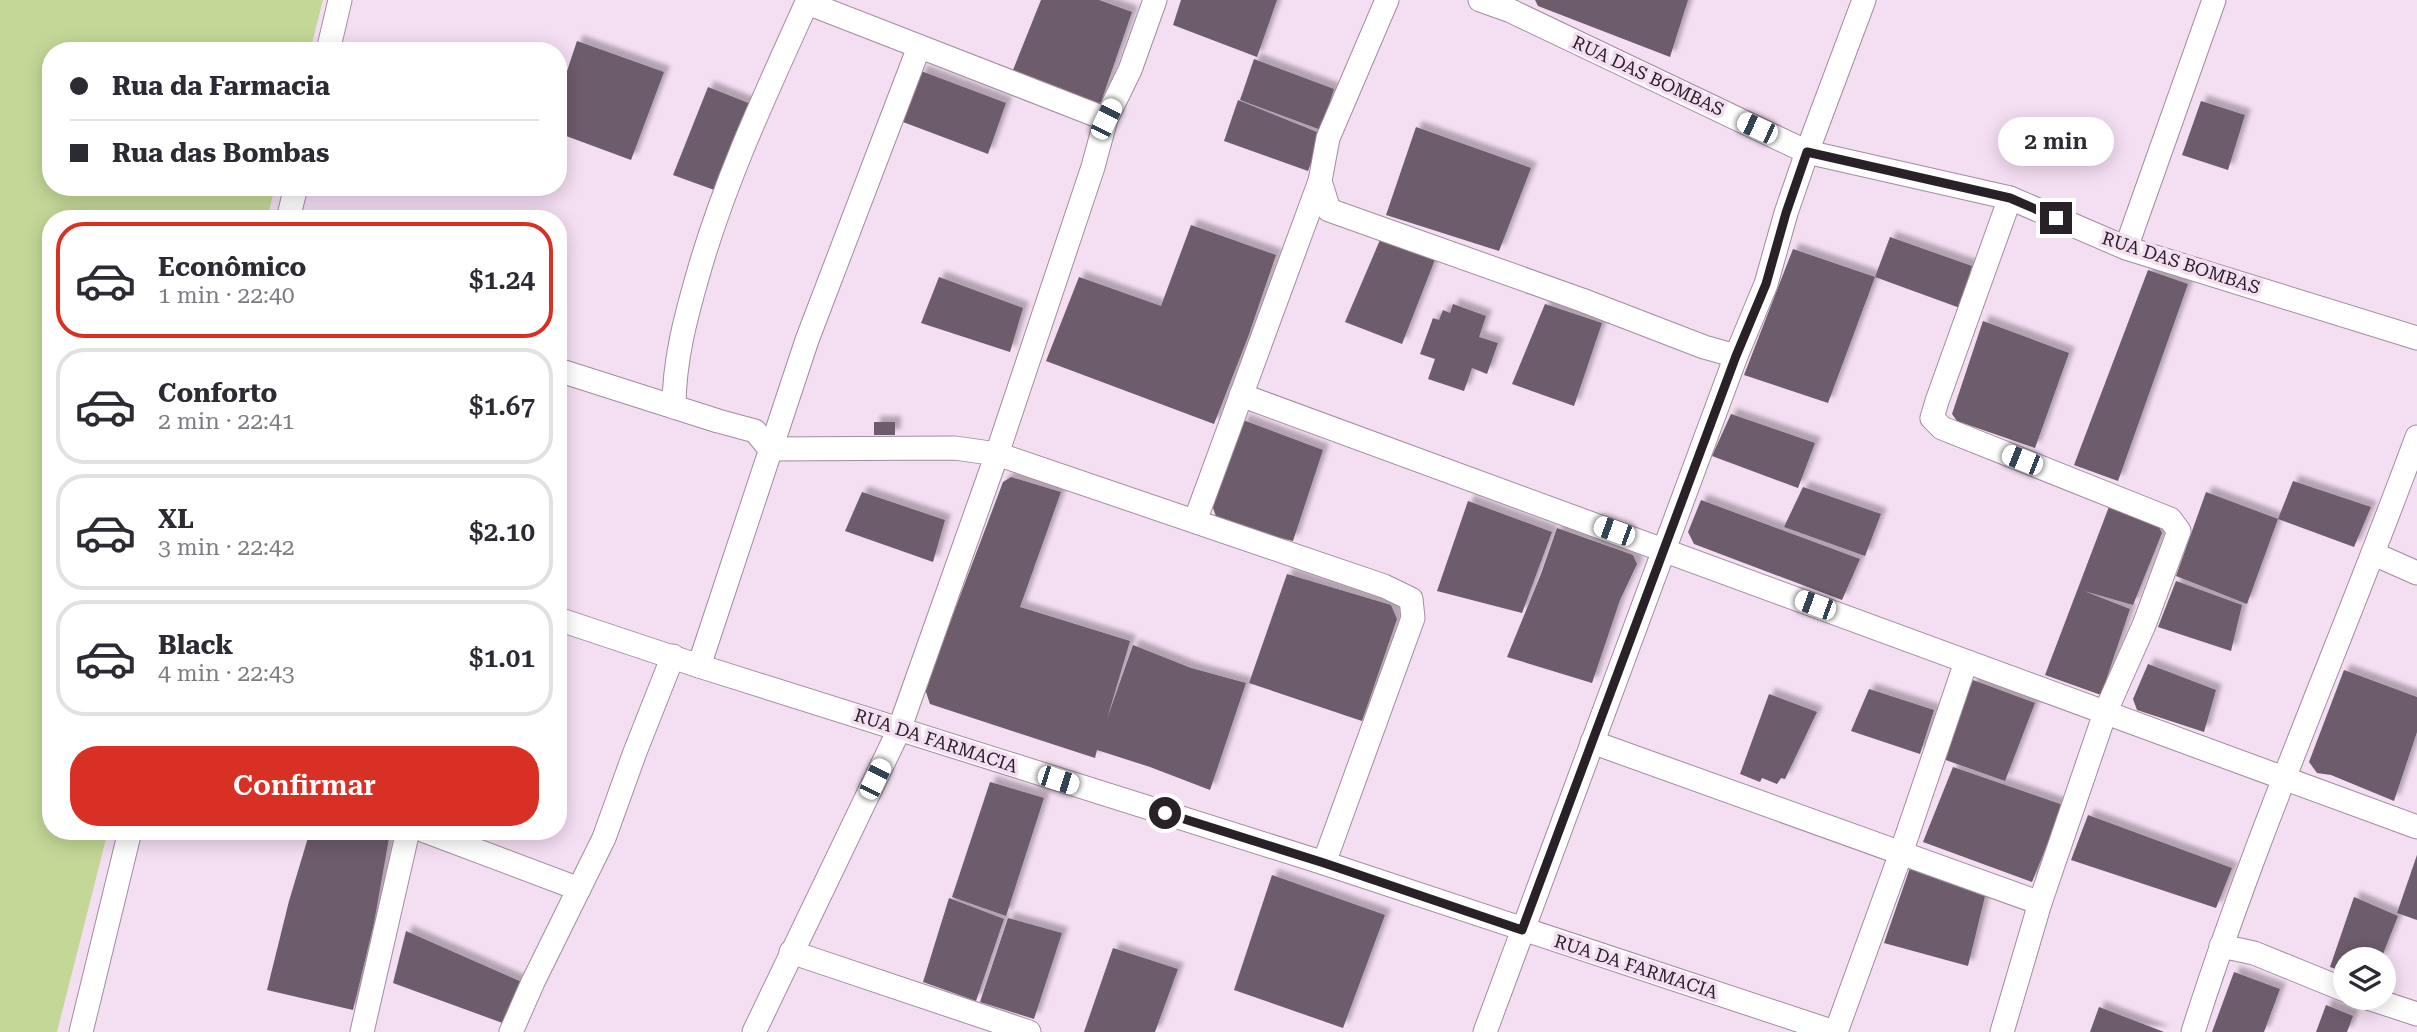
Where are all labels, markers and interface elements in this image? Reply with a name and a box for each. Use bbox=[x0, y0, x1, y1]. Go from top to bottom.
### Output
street label: RUA DAS BOMBAS bbox=[1569, 31, 1727, 120]
text: Rua da Farmacia bbox=[112, 71, 330, 101]
car bbox=[1088, 96, 1125, 142]
car bbox=[1734, 110, 1781, 146]
callout: 2 min bbox=[1998, 116, 2114, 166]
text: 2 min bbox=[2024, 128, 2088, 155]
text: Rua das Bombas bbox=[112, 138, 330, 168]
route end bbox=[2040, 202, 2072, 234]
street label: RUA DAS BOMBAS bbox=[2099, 227, 2263, 298]
icon: car bbox=[74, 249, 137, 312]
text: Econômico bbox=[158, 252, 306, 282]
text: $1.24 bbox=[469, 265, 535, 295]
text: 1 min · 22:40 bbox=[158, 282, 295, 309]
icon: car bbox=[74, 375, 137, 438]
text: Conforto bbox=[158, 378, 277, 408]
text: $1.67 bbox=[469, 391, 535, 421]
text: 2 min · 22:41 bbox=[158, 408, 295, 435]
car bbox=[1999, 442, 2046, 478]
icon: car bbox=[74, 501, 137, 564]
text: XL bbox=[158, 504, 194, 534]
car bbox=[1591, 514, 1638, 548]
text: $2.10 bbox=[469, 517, 535, 547]
text: 3 min · 22:42 bbox=[158, 534, 295, 561]
car bbox=[1792, 588, 1839, 622]
icon: car bbox=[74, 627, 137, 690]
text: Black bbox=[158, 630, 233, 660]
text: $1.01 bbox=[469, 643, 535, 673]
text: 4 min · 22:43 bbox=[158, 660, 295, 687]
street label: RUA DA FARMACIA bbox=[852, 704, 1021, 777]
button: Confirmar bbox=[70, 746, 539, 826]
car bbox=[857, 756, 894, 802]
car bbox=[1035, 764, 1082, 796]
route start bbox=[1149, 797, 1181, 829]
street label: RUA DA FARMACIA bbox=[1552, 930, 1721, 1003]
map controls bbox=[2333, 947, 2396, 1010]
button: layers bbox=[2333, 947, 2396, 1010]

